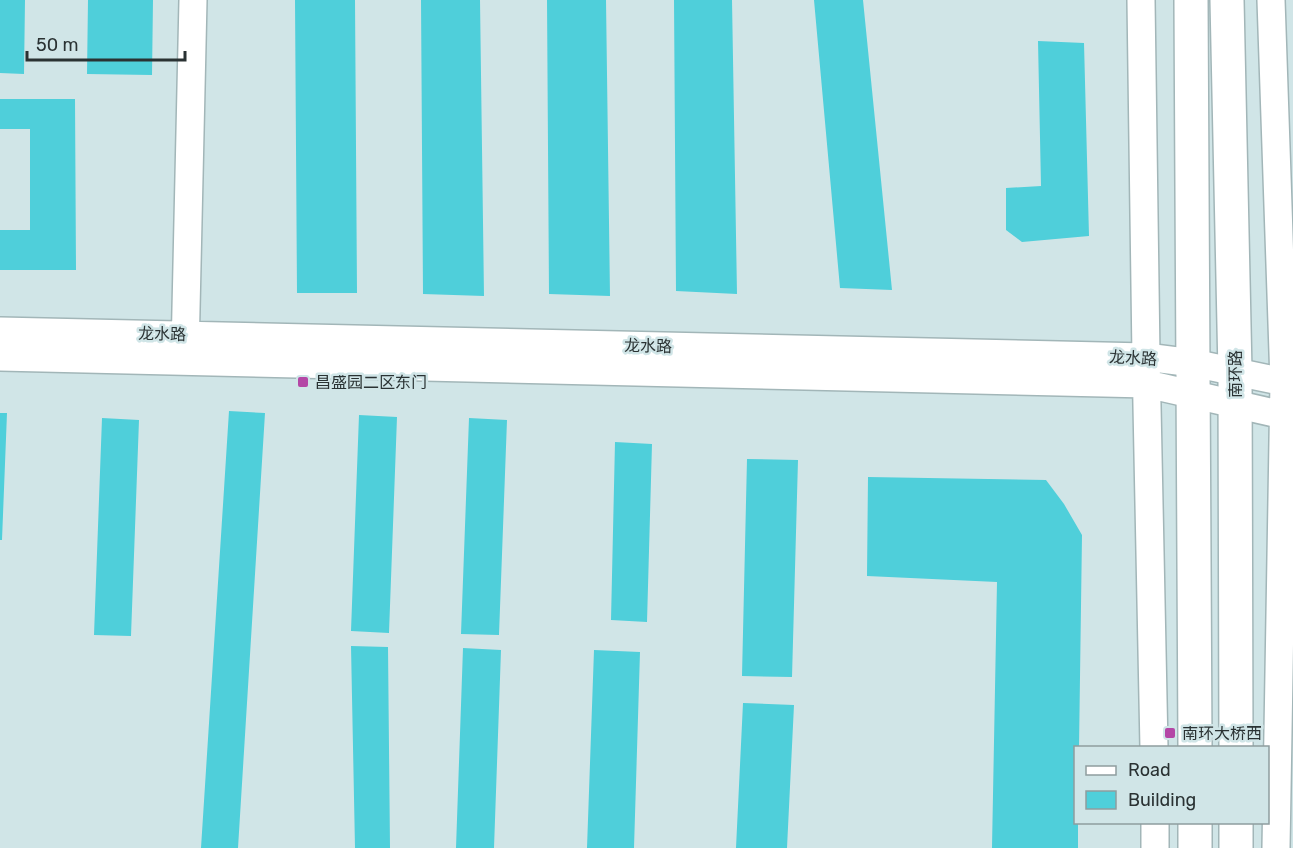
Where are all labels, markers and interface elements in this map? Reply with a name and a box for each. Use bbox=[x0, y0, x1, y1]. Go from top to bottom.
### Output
scale bar bbox=[27, 24, 184, 62]
text: 50 m bbox=[36, 34, 79, 56]
street label: 龙水路 bbox=[138, 324, 186, 344]
street label: 龙水路 bbox=[624, 336, 672, 356]
street label: 龙水路 bbox=[1109, 347, 1157, 369]
street label: 南环路 bbox=[1226, 350, 1245, 398]
place label: 昌盛园二区东门 bbox=[315, 373, 427, 392]
marker: 昌盛园二区东门 bbox=[296, 375, 310, 389]
place label: 南环大桥西 bbox=[1182, 724, 1262, 743]
marker: 南环大桥西 bbox=[1163, 726, 1177, 740]
legend bbox=[1074, 746, 1269, 824]
text: Road bbox=[1128, 759, 1171, 781]
text: Building bbox=[1128, 789, 1196, 811]

